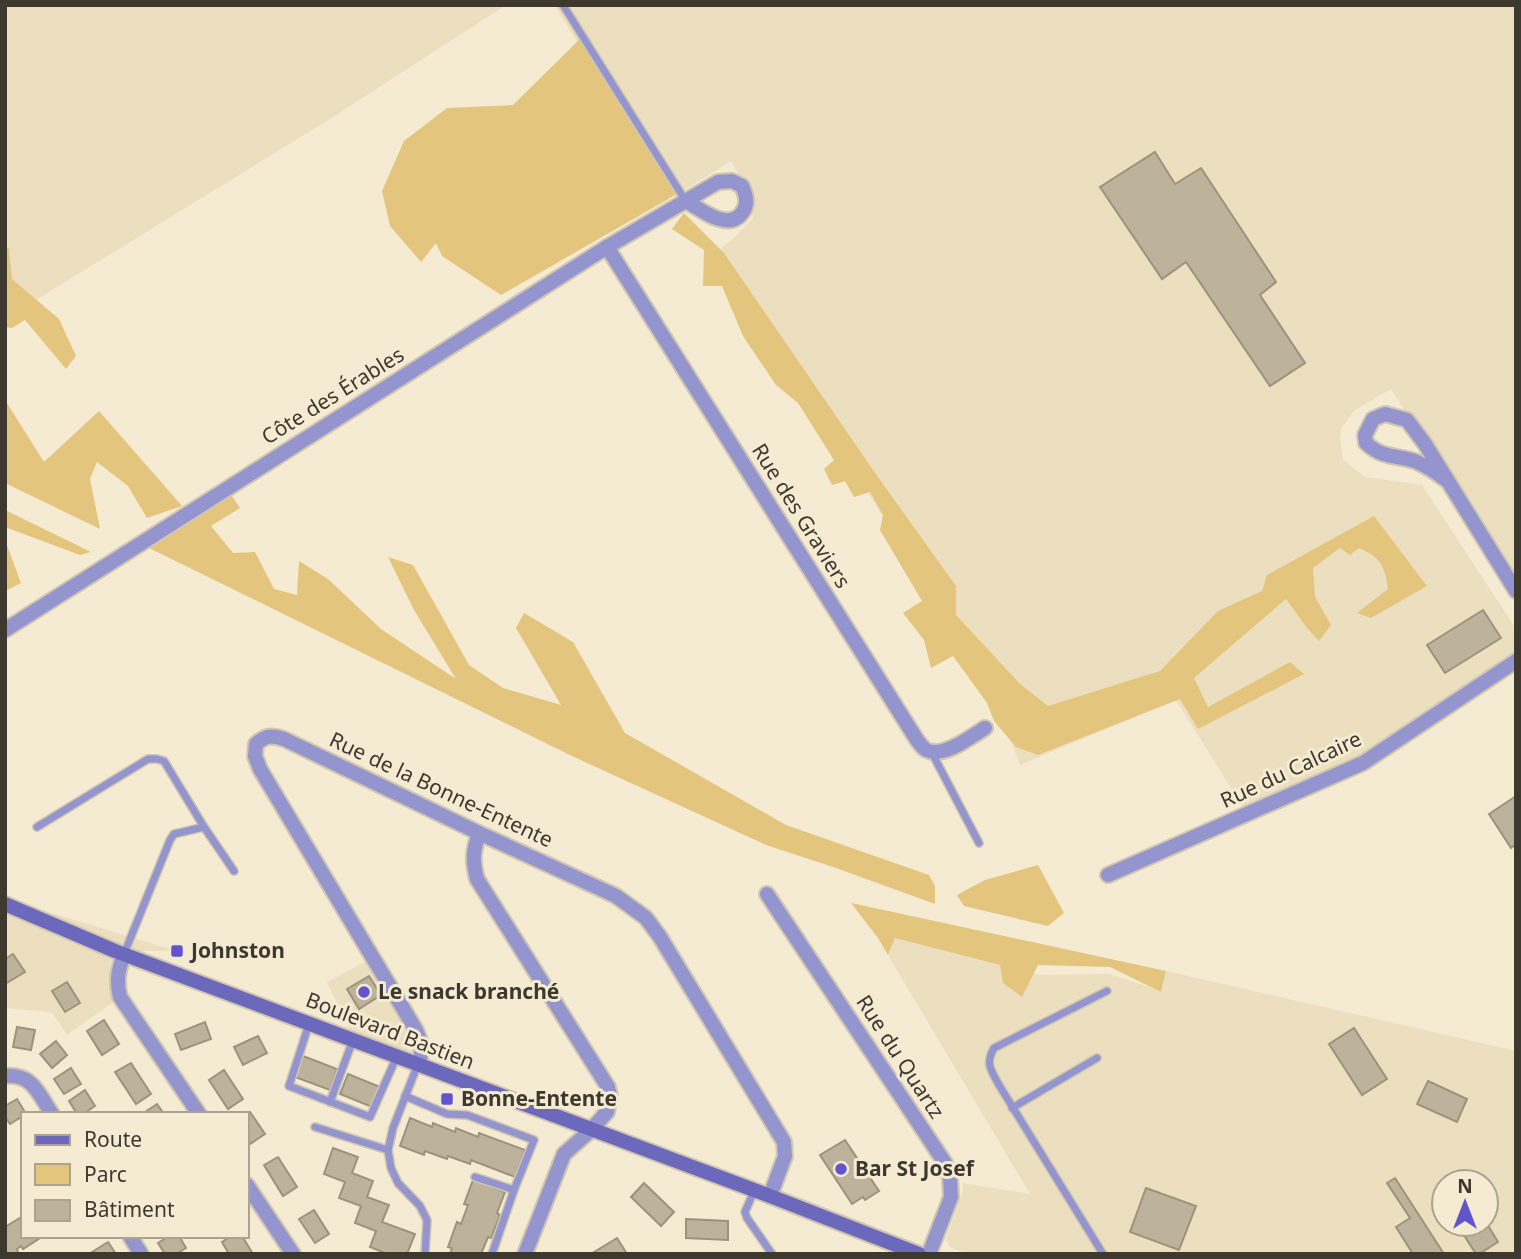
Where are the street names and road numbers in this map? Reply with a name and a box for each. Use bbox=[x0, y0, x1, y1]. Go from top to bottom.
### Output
street label: Côte des Érables bbox=[256, 340, 409, 450]
street label: Rue des Graviers bbox=[746, 438, 858, 593]
street label: Rue du Calcaire bbox=[1216, 724, 1366, 814]
street label: Rue de la Bonne-Entente bbox=[325, 725, 558, 853]
street label: Boulevard Bastien bbox=[302, 985, 479, 1075]
street label: Rue du Quartz bbox=[850, 989, 951, 1124]

